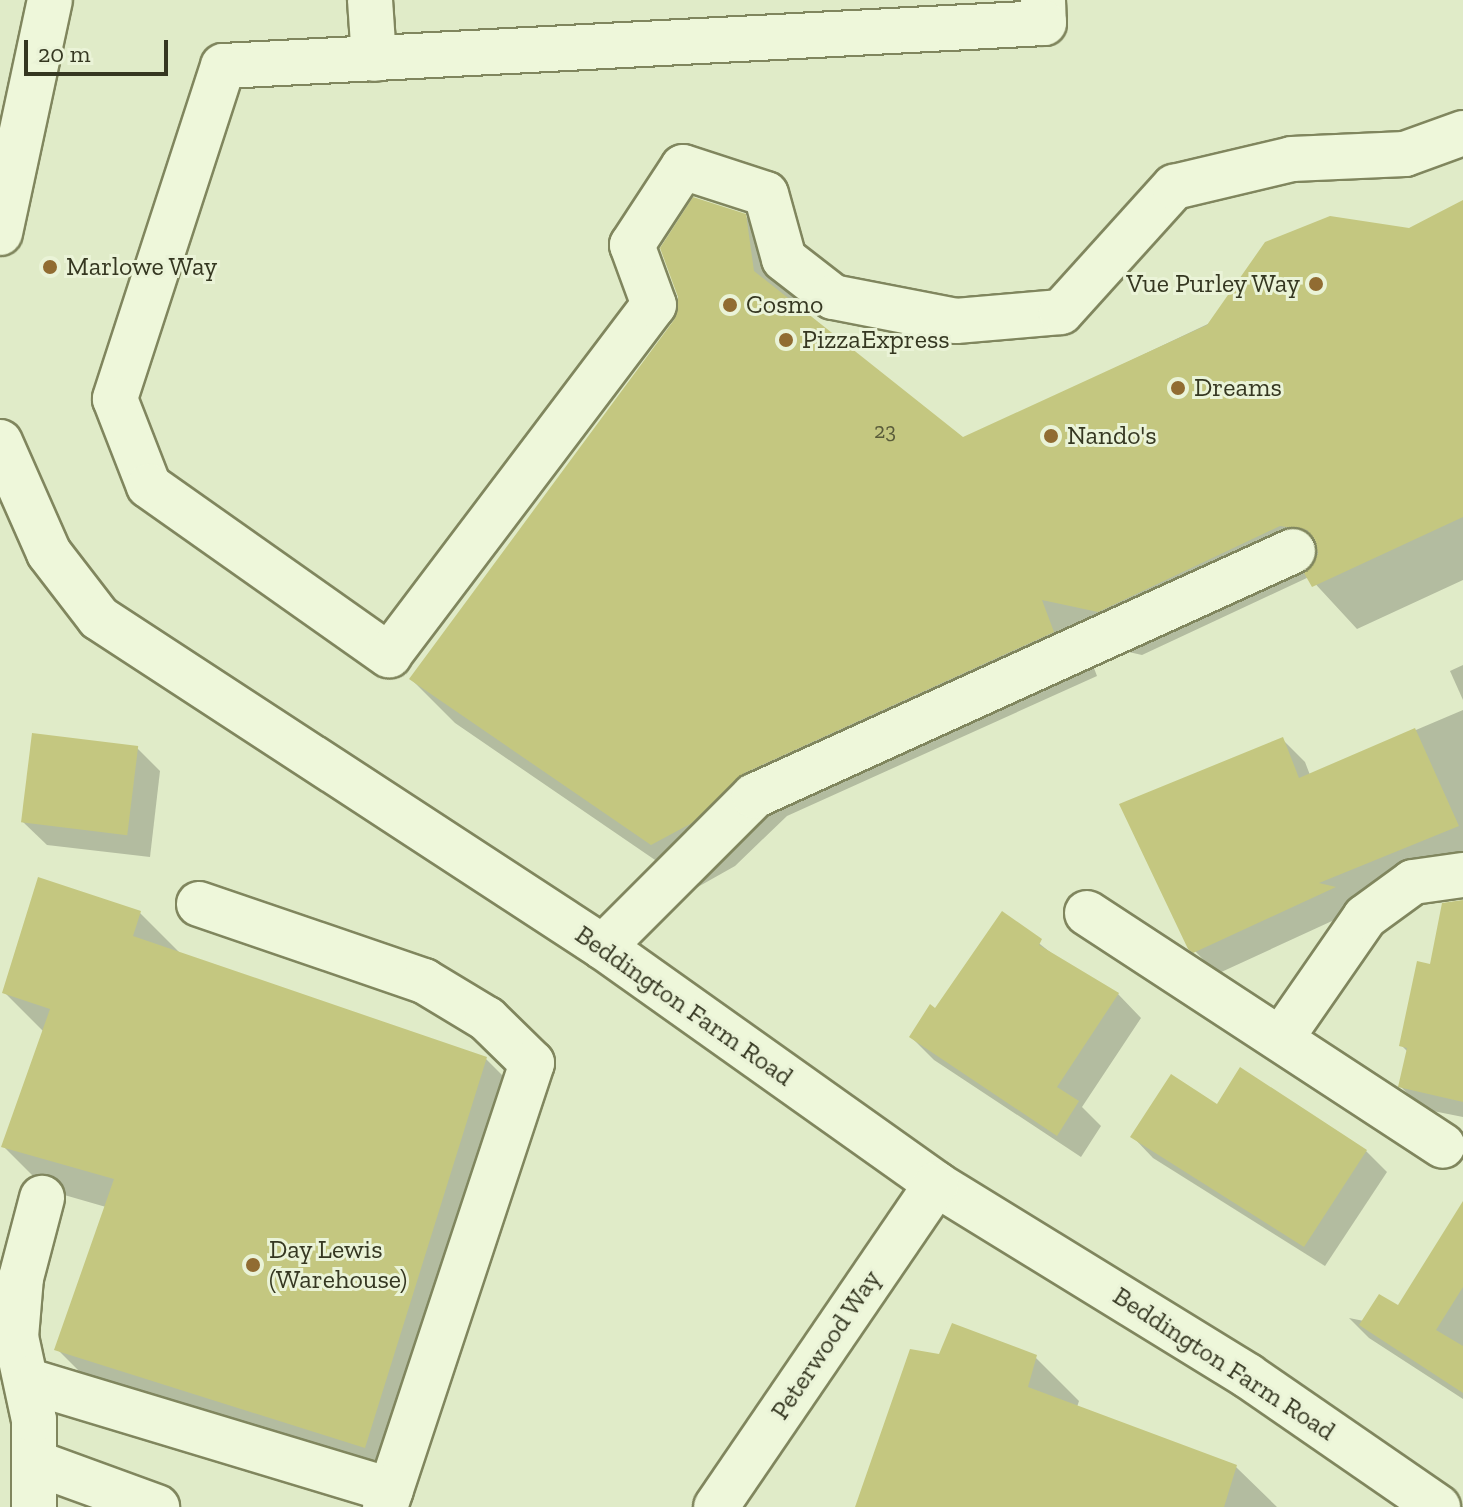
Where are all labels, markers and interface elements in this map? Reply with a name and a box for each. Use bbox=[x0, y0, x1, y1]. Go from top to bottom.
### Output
scale bar bbox=[28, 24, 172, 74]
text: 20 m bbox=[38, 39, 90, 68]
place label: Marlowe Way bbox=[66, 251, 218, 283]
marker: Marlowe Way bbox=[41, 258, 59, 276]
place label: Vue Purley Way bbox=[1125, 268, 1300, 300]
marker: Vue Purley Way bbox=[1307, 275, 1325, 293]
place label: Cosmo bbox=[746, 289, 823, 321]
marker: Cosmo bbox=[721, 296, 739, 314]
place label: PizzaExpress bbox=[802, 324, 950, 356]
marker: PizzaExpress bbox=[777, 331, 795, 349]
place label: Dreams bbox=[1194, 372, 1282, 404]
marker: Dreams bbox=[1169, 379, 1187, 397]
house number: 23 bbox=[874, 418, 896, 444]
place label: Nando's bbox=[1067, 420, 1157, 452]
marker: Nando's bbox=[1042, 427, 1060, 445]
street label: Beddington Farm Road bbox=[569, 919, 799, 1093]
place label: Day Lewis (Warehouse) bbox=[269, 1234, 407, 1296]
marker: Day Lewis (Warehouse) bbox=[244, 1256, 262, 1274]
street label: Peterwood Way bbox=[764, 1264, 888, 1426]
street label: Beddington Farm Road bbox=[1107, 1281, 1341, 1447]

